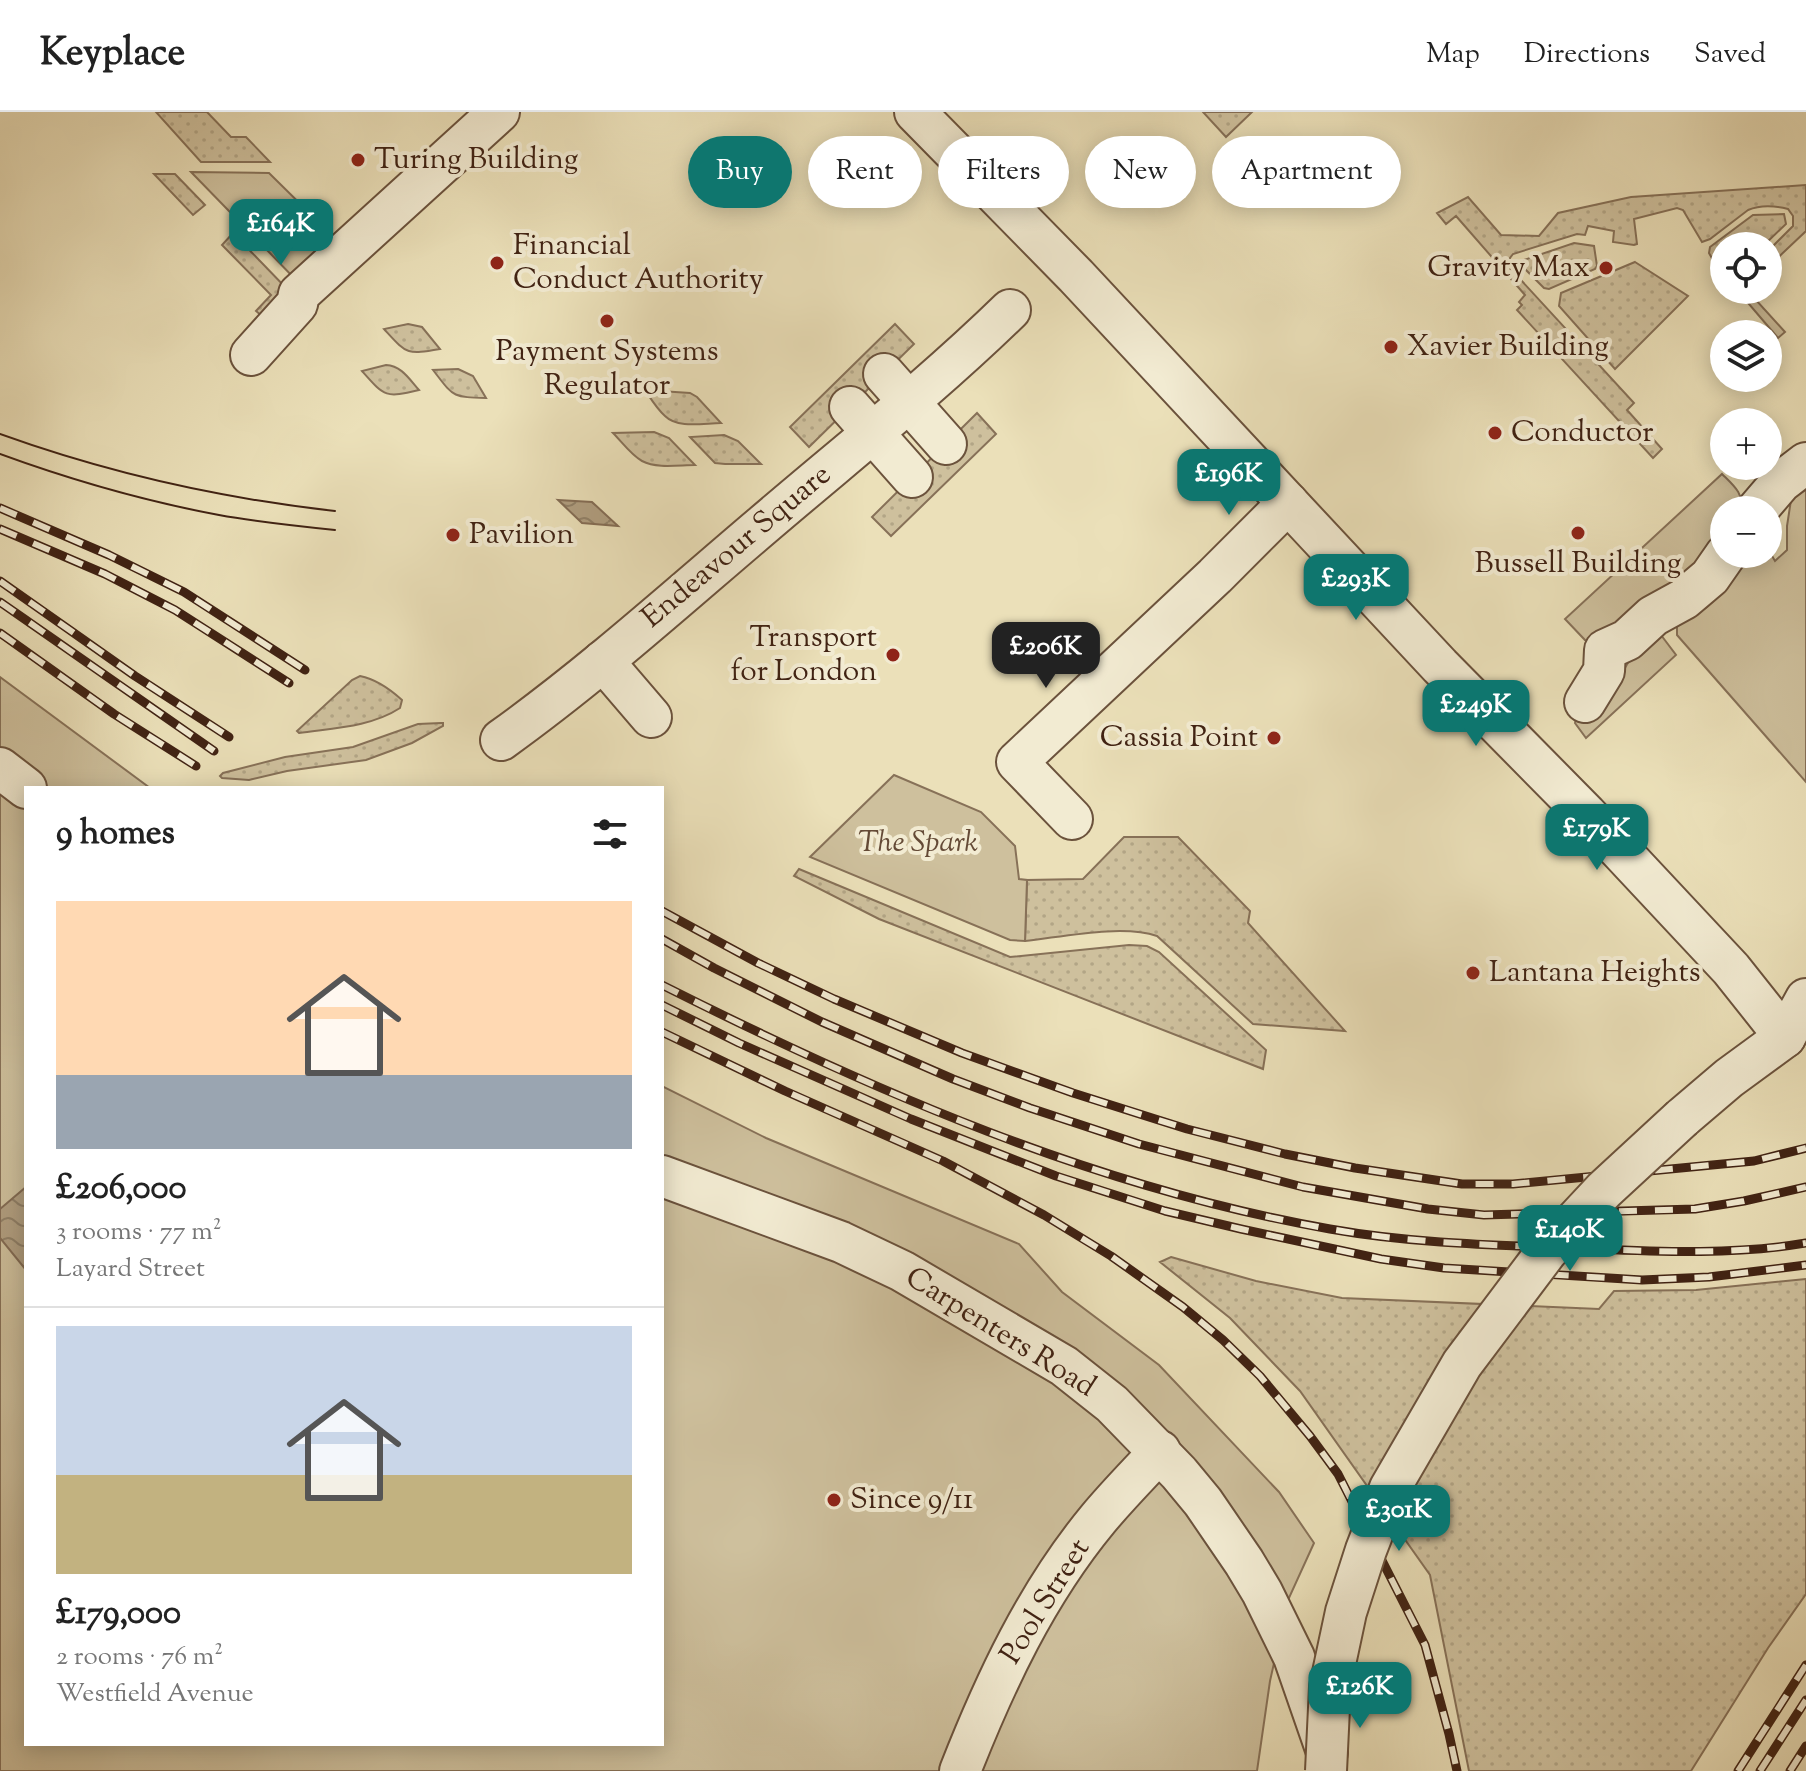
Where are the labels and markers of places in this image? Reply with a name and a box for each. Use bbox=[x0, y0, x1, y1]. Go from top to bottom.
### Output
place label: Turing Building bbox=[374, 139, 578, 182]
marker: Turing Building bbox=[349, 151, 367, 169]
pin: £164K bbox=[225, 199, 337, 267]
place label: Financial Conduct Authority bbox=[513, 225, 764, 302]
place label: Gravity Max bbox=[1427, 247, 1590, 290]
marker: Financial Conduct Authority bbox=[488, 254, 506, 272]
marker: Gravity Max bbox=[1597, 259, 1615, 277]
marker: Payment Systems Regulator bbox=[598, 312, 616, 330]
place label: Xavier Building bbox=[1407, 326, 1609, 369]
place label: Payment Systems Regulator bbox=[496, 331, 718, 408]
marker: Xavier Building bbox=[1382, 338, 1400, 356]
place label: Conductor bbox=[1511, 412, 1653, 455]
marker: Conductor bbox=[1486, 424, 1504, 442]
pin: £196K bbox=[1173, 449, 1285, 517]
place label: Pavilion bbox=[469, 514, 574, 557]
marker: Bussell Building bbox=[1569, 524, 1587, 542]
marker: Pavilion bbox=[444, 526, 462, 544]
place label: Bussell Building bbox=[1474, 543, 1682, 586]
pin: £293K bbox=[1300, 554, 1412, 622]
place label: Transport for London bbox=[730, 617, 877, 694]
pin: £206K bbox=[990, 622, 1102, 690]
marker: Transport for London bbox=[884, 646, 902, 664]
pin: £249K bbox=[1420, 680, 1532, 748]
place label: Cassia Point bbox=[1100, 717, 1258, 760]
marker: Cassia Point bbox=[1265, 729, 1283, 747]
pin: £179K bbox=[1541, 804, 1653, 872]
place label: Lantana Heights bbox=[1489, 952, 1700, 995]
marker: Lantana Heights bbox=[1464, 964, 1482, 982]
pin: £140K bbox=[1514, 1205, 1626, 1273]
place label: Since 9/11 bbox=[850, 1479, 973, 1522]
pin: £301K bbox=[1343, 1485, 1455, 1553]
marker: Since 9/11 bbox=[825, 1491, 843, 1509]
pin: £126K bbox=[1304, 1662, 1416, 1730]

